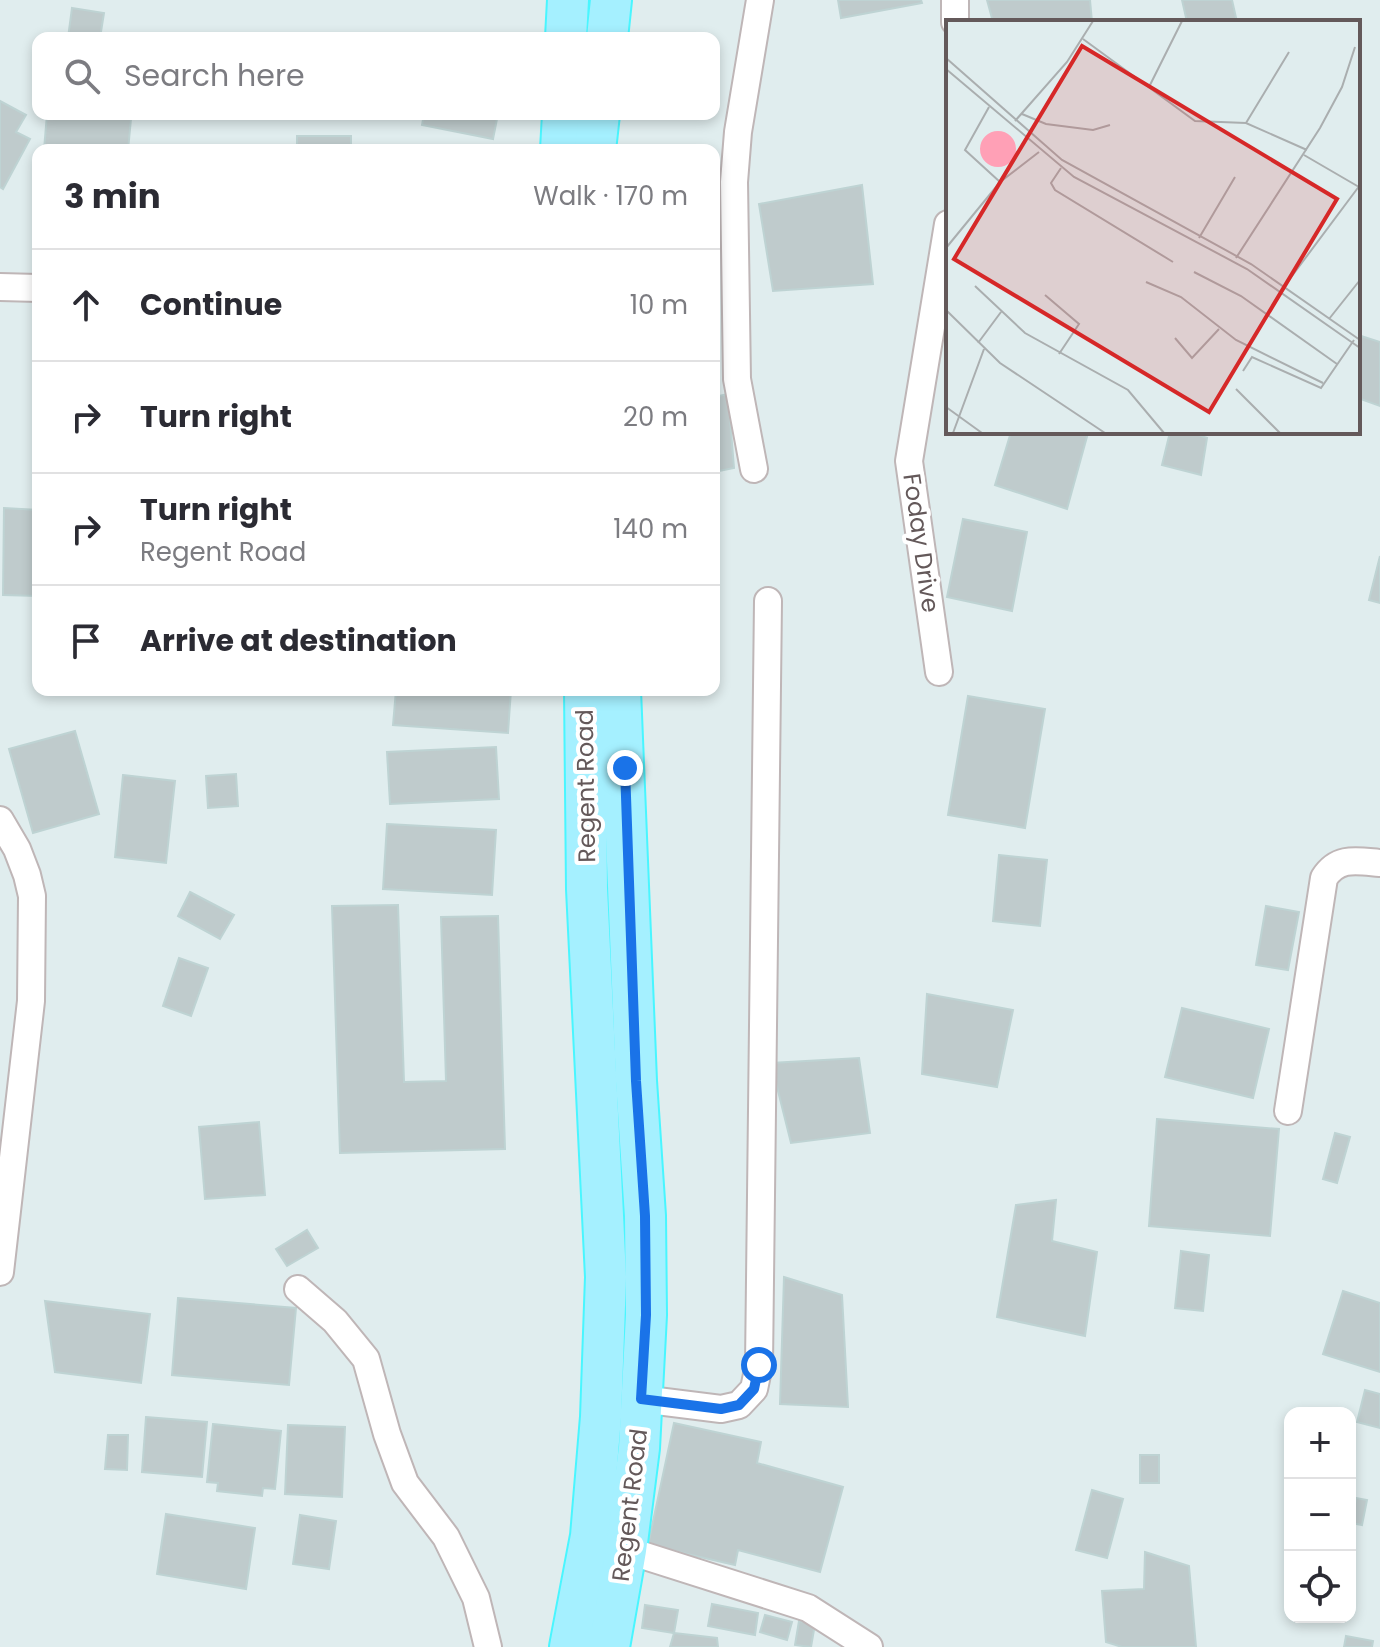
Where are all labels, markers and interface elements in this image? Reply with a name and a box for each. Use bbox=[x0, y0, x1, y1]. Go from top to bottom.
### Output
inset map bbox=[946, 20, 1360, 434]
search box bbox=[32, 32, 720, 120]
icon: search bbox=[60, 54, 104, 98]
text: Search here bbox=[124, 54, 305, 97]
text: 3 min bbox=[64, 172, 161, 220]
text: Walk · 170 m bbox=[533, 178, 688, 214]
icon: ahead bbox=[64, 283, 108, 327]
text: Continue bbox=[140, 283, 282, 326]
text: 10 m bbox=[630, 287, 688, 323]
icon: right bbox=[64, 395, 108, 439]
text: Turn right bbox=[140, 395, 292, 438]
text: 20 m bbox=[623, 399, 688, 435]
street label: Foday Drive bbox=[895, 471, 948, 615]
text: Turn right bbox=[140, 488, 292, 531]
icon: right bbox=[64, 507, 108, 551]
text: 140 m bbox=[613, 511, 688, 547]
text: Regent Road bbox=[140, 534, 306, 570]
icon: arrive bbox=[64, 619, 108, 663]
text: Arrive at destination bbox=[140, 619, 457, 662]
street label: Regent Road bbox=[568, 709, 603, 863]
route end bbox=[607, 750, 643, 786]
route start bbox=[741, 1347, 777, 1383]
map controls bbox=[1284, 1407, 1356, 1623]
button: + bbox=[1284, 1407, 1356, 1479]
street label: Regent Road bbox=[604, 1427, 655, 1583]
button: − bbox=[1284, 1479, 1356, 1551]
button: locate bbox=[1284, 1551, 1356, 1623]

